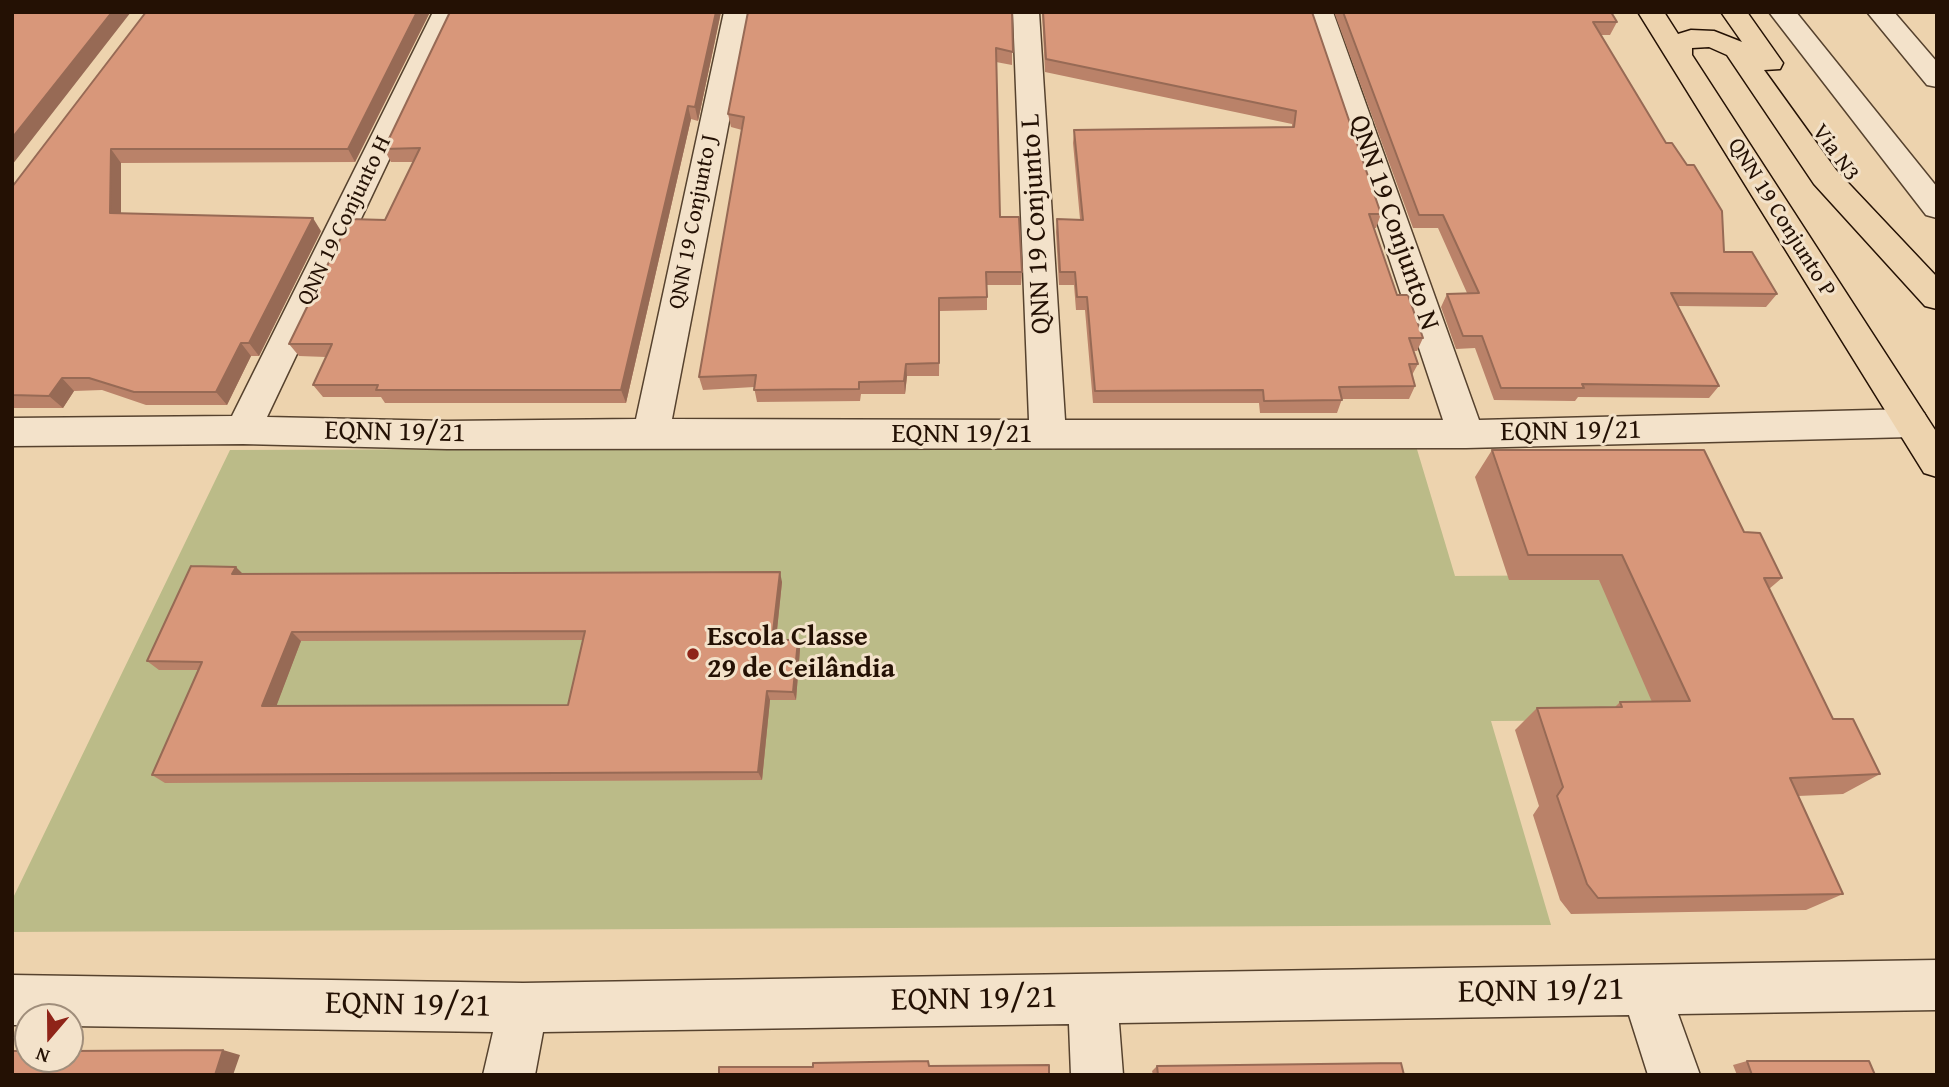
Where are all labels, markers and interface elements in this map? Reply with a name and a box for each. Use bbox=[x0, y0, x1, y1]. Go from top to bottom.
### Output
street label: QNN 19 Conjunto N bbox=[1340, 111, 1446, 335]
street label: QNN 19 Conjunto L bbox=[1014, 113, 1060, 335]
street label: Via N3 bbox=[1805, 119, 1865, 187]
street label: QNN 19 Conjunto H bbox=[292, 132, 398, 310]
street label: QNN 19 Conjunto J bbox=[664, 132, 724, 312]
street label: QNN 19 Conjunto P bbox=[1721, 133, 1841, 303]
street label: EQNN 19/21 bbox=[1500, 414, 1642, 450]
street label: EQNN 19/21 bbox=[324, 415, 466, 451]
street label: EQNN 19/21 bbox=[891, 418, 1033, 452]
place label: Escola Classe 29 de Ceilândia bbox=[707, 621, 895, 687]
marker: Escola Classe 29 de Ceilândia bbox=[685, 646, 701, 662]
street label: EQNN 19/21 bbox=[1458, 971, 1624, 1013]
street label: EQNN 19/21 bbox=[891, 979, 1057, 1021]
street label: EQNN 19/21 bbox=[325, 985, 491, 1027]
north arrow bbox=[14, 1003, 84, 1073]
text: N bbox=[32, 1041, 53, 1071]

